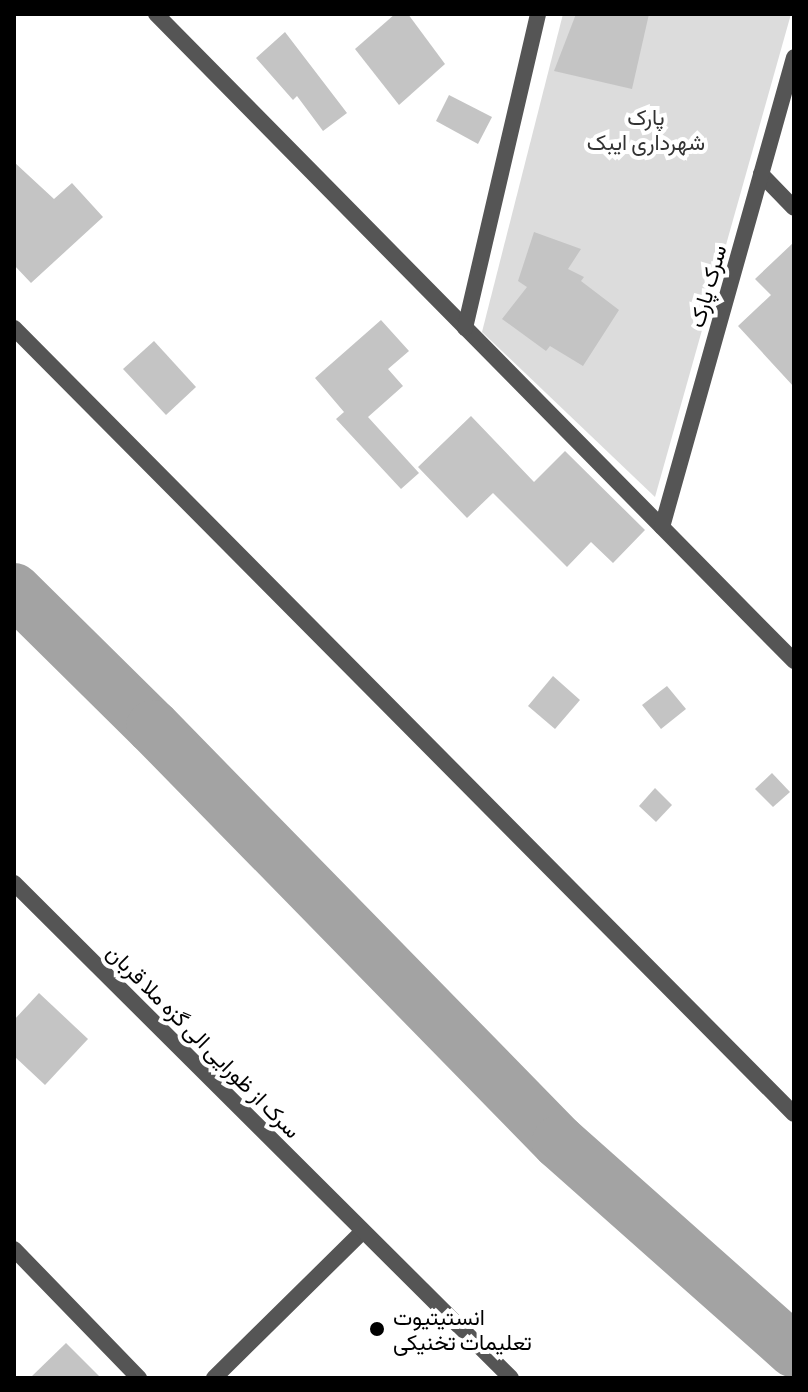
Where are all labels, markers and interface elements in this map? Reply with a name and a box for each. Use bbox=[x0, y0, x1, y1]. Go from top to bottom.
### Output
park label: پارک شهرداری ایبک bbox=[587, 103, 705, 154]
street label: سرک پارک bbox=[683, 242, 731, 330]
street label: سرک از ظورایی الی گزه ملا قربان bbox=[102, 939, 306, 1143]
place label: انستیتیوت تعلیمات تخنیکی bbox=[393, 1303, 532, 1354]
marker: انستیتیوت تعلیمات تخنیکی bbox=[368, 1320, 386, 1338]

